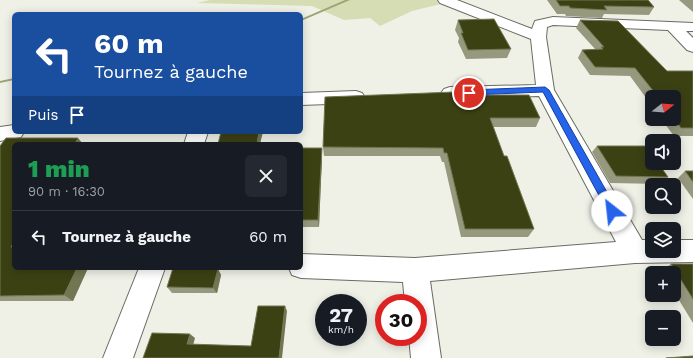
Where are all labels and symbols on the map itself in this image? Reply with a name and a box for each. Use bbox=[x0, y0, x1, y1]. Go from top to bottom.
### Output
pin bbox=[452, 76, 486, 110]
north arrow bbox=[645, 90, 681, 126]
position arrow bbox=[591, 190, 633, 232]
speed limit sign: 30 bbox=[375, 294, 427, 346]

